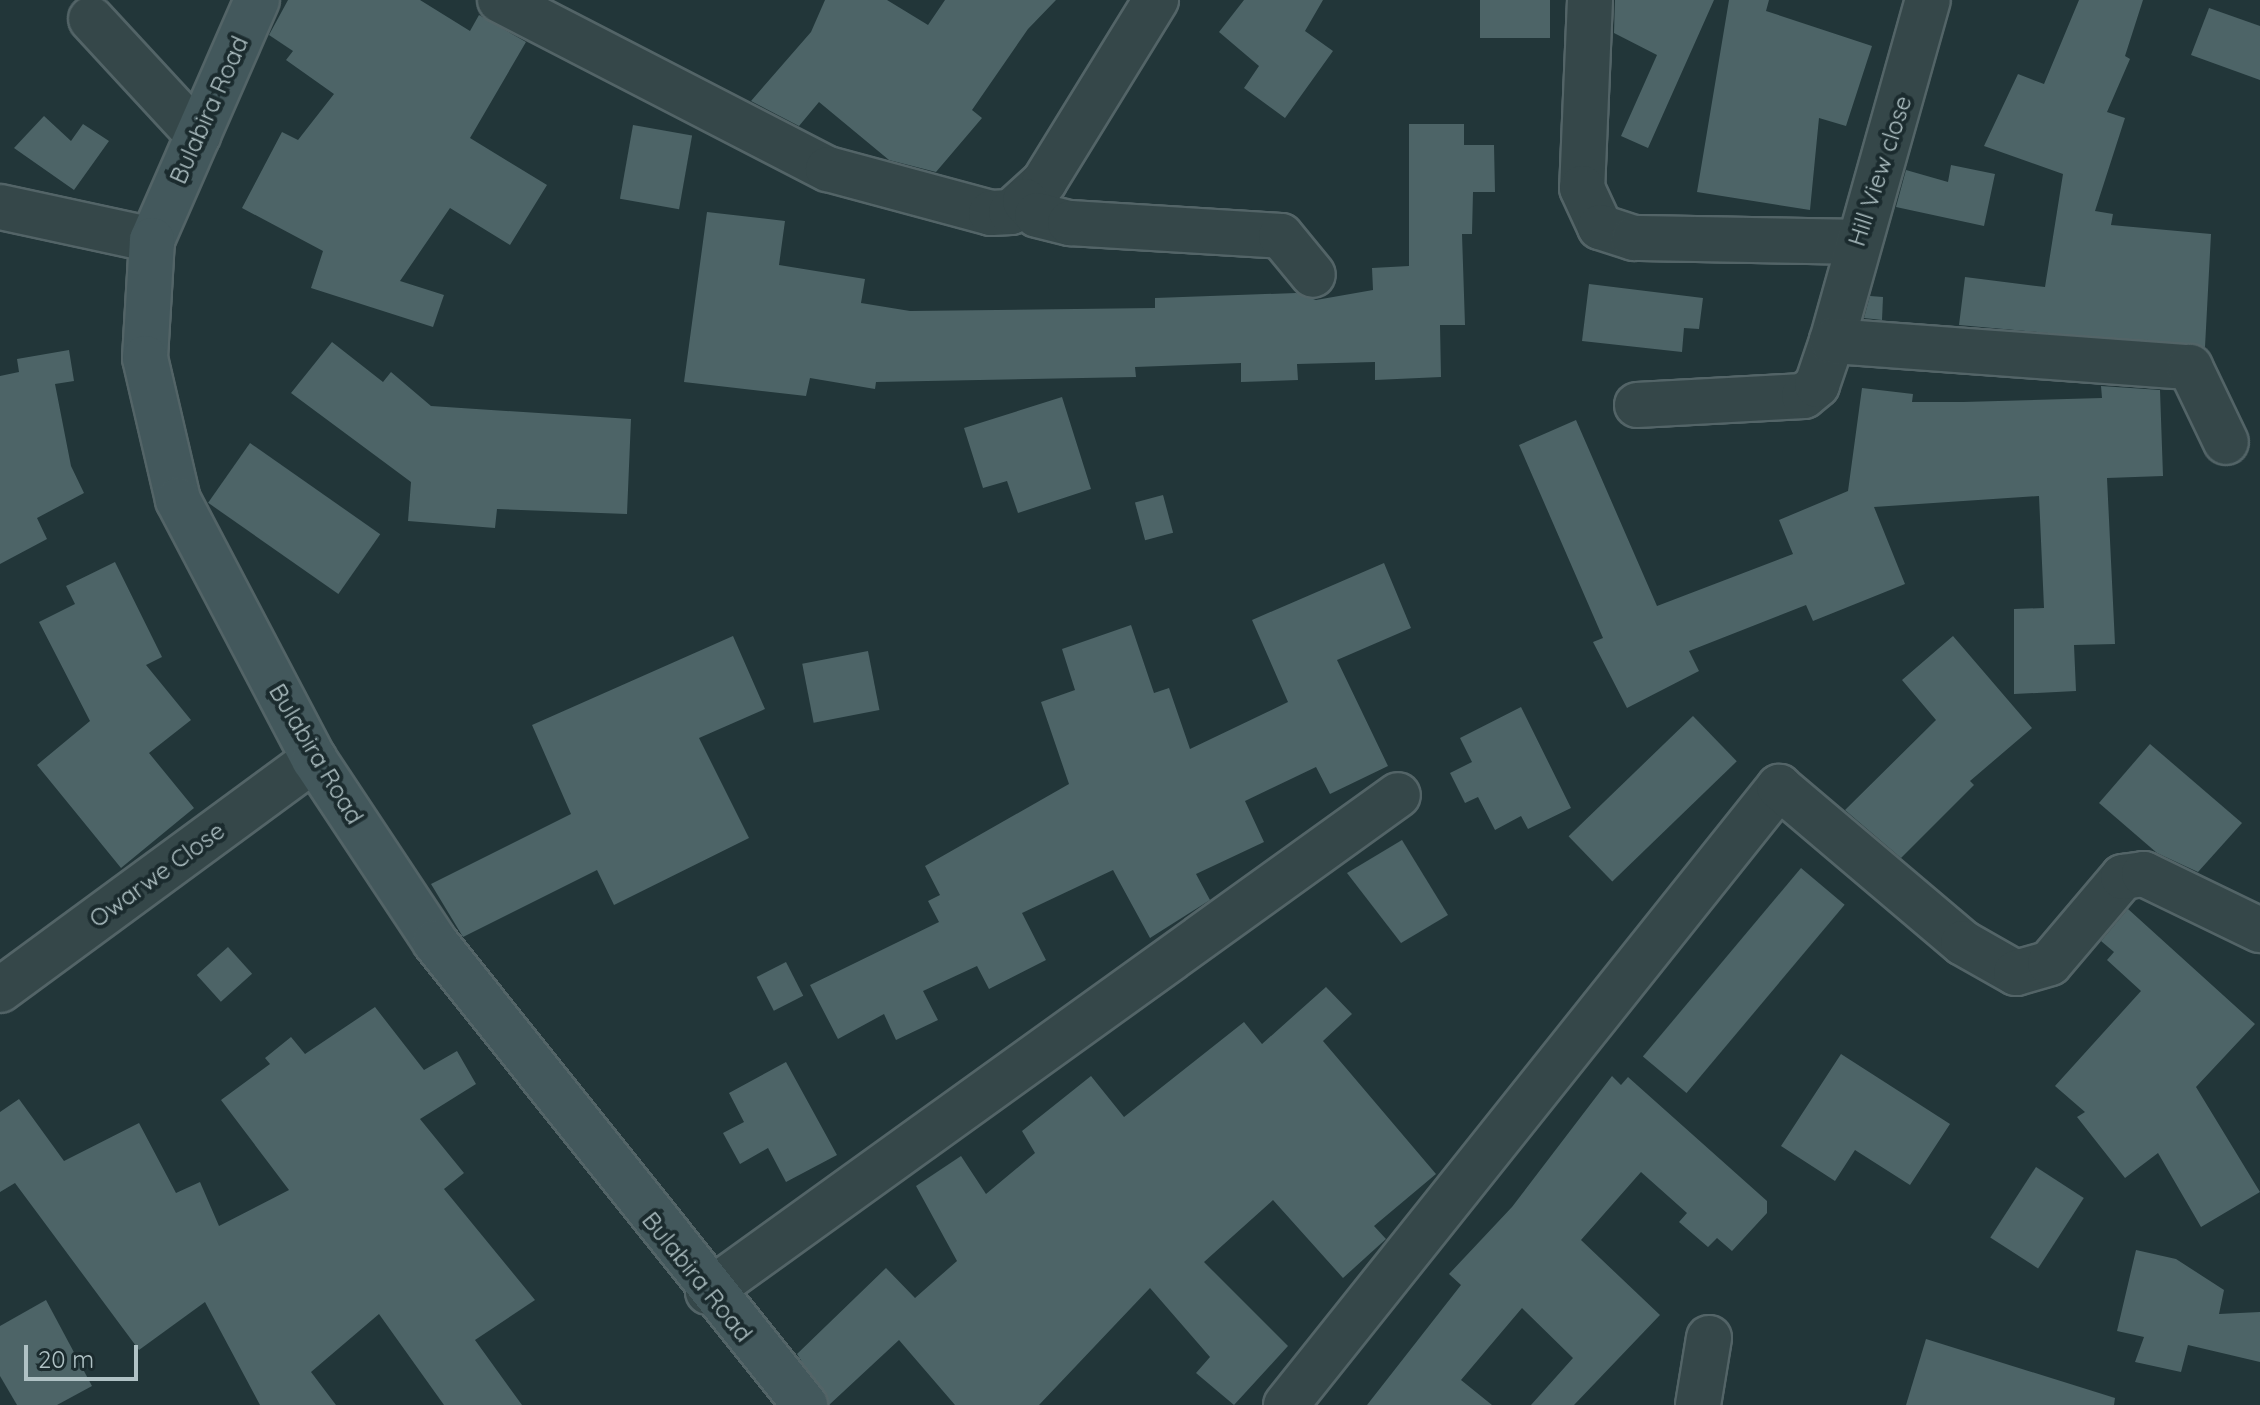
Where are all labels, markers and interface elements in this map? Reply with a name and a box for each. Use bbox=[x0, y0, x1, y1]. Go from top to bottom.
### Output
street label: Bulabira Road bbox=[164, 32, 254, 188]
street label: Hill View close bbox=[1842, 92, 1918, 250]
street label: Bulabira Road bbox=[263, 679, 369, 829]
street label: Owarwe Close bbox=[84, 816, 230, 934]
street label: Bulabira Road bbox=[636, 1206, 758, 1348]
scale bar bbox=[28, 1329, 142, 1379]
text: 20 m bbox=[38, 1344, 94, 1374]

